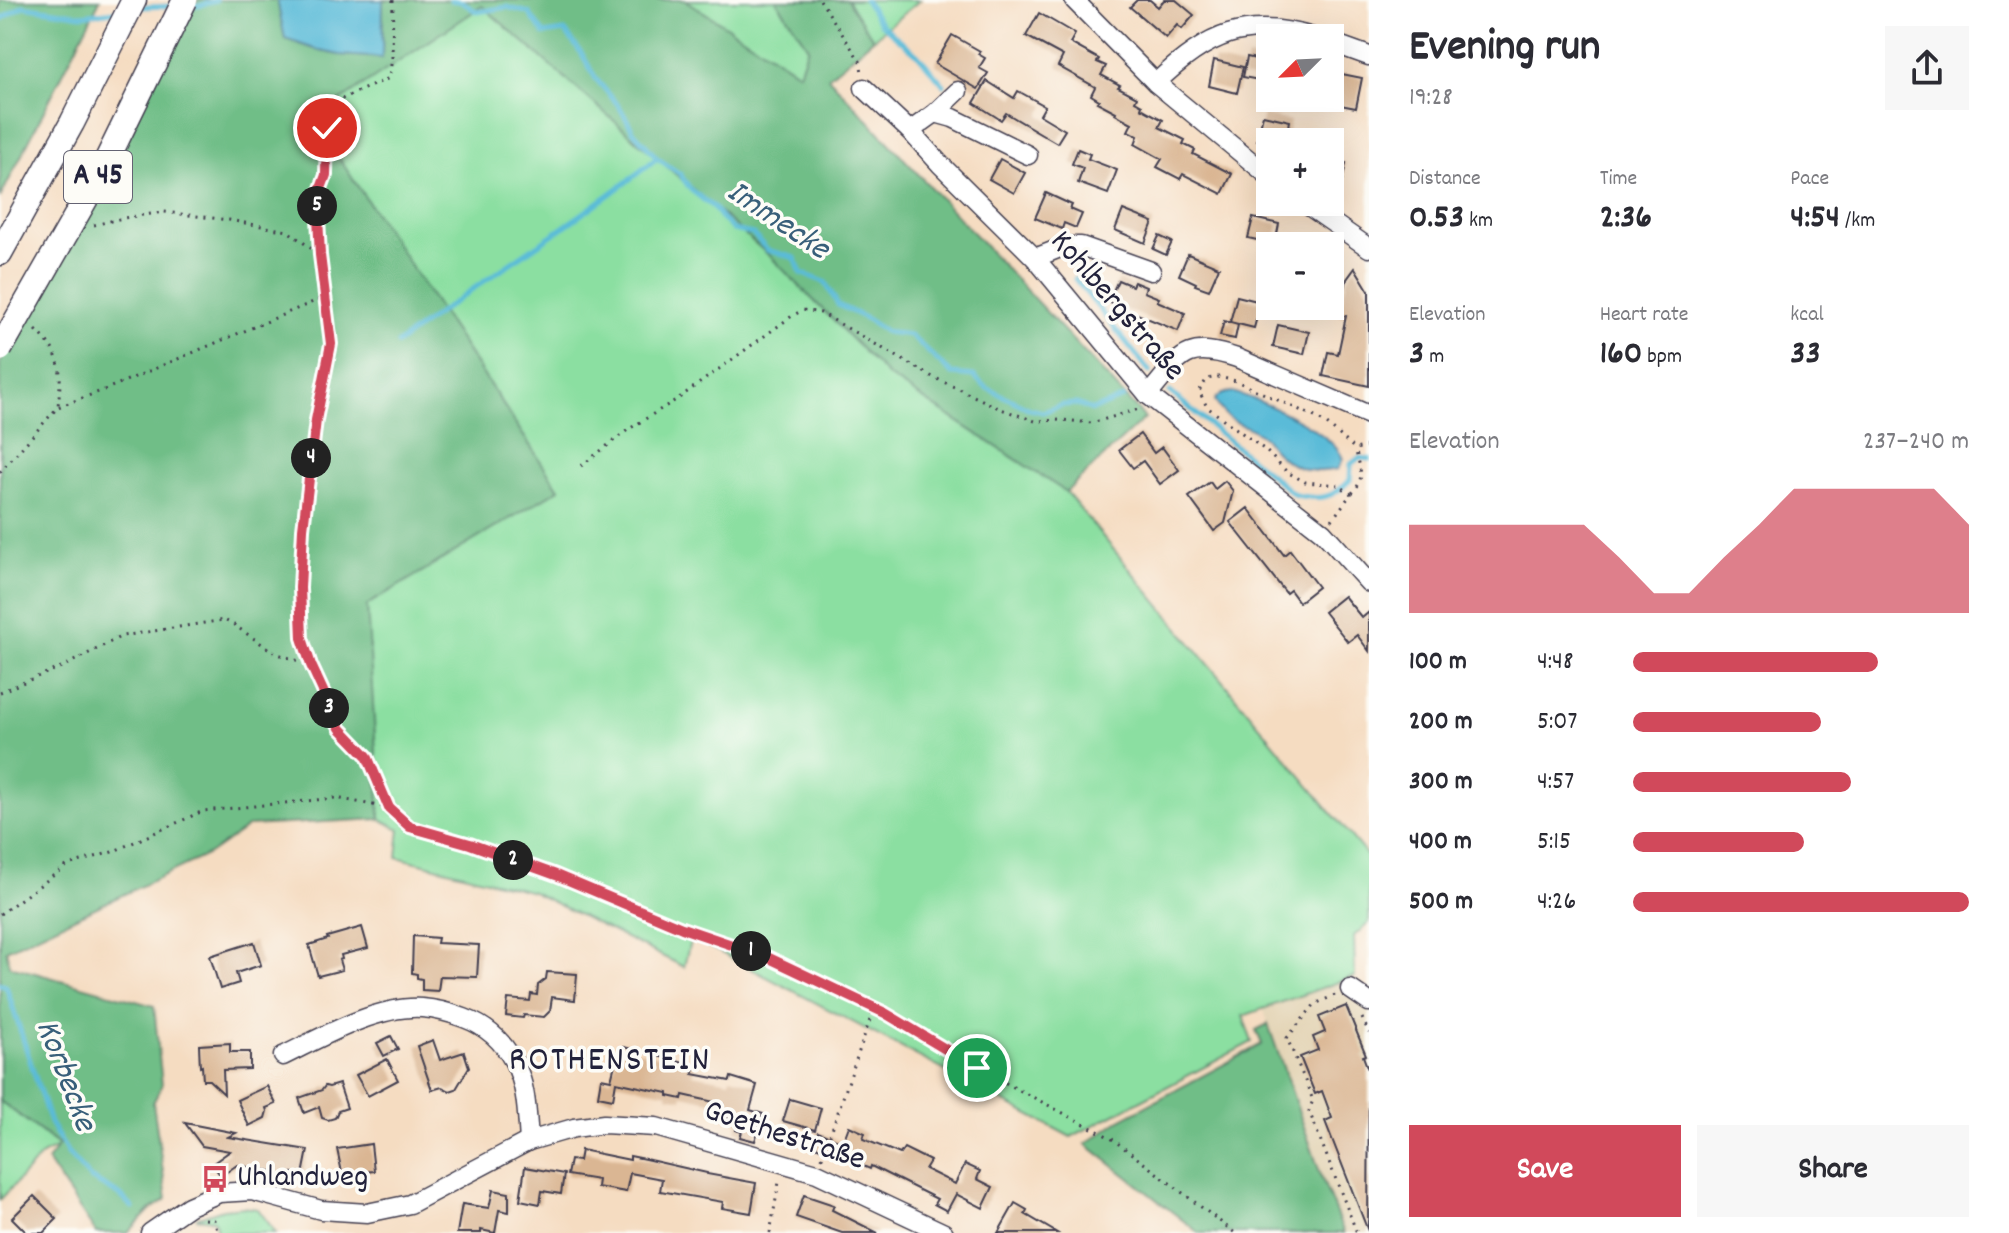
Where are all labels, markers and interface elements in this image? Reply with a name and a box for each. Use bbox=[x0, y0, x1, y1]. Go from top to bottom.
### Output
text: Evening run bbox=[1409, 18, 1600, 81]
north arrow bbox=[1256, 24, 1344, 112]
map controls bbox=[1256, 24, 1344, 320]
button: share bbox=[1885, 26, 1969, 110]
text: 19:28 bbox=[1409, 80, 1453, 117]
pin bbox=[293, 94, 361, 162]
icon: check bbox=[305, 106, 349, 150]
button: + bbox=[1256, 128, 1344, 216]
road number: A 45 bbox=[64, 151, 132, 203]
text: Distance bbox=[1409, 164, 1481, 195]
text: Time bbox=[1600, 164, 1637, 195]
text: Pace bbox=[1790, 164, 1829, 195]
water label: Immecke bbox=[716, 170, 840, 276]
pin: 5 bbox=[297, 186, 337, 226]
text: 5 bbox=[312, 190, 322, 221]
text: 0.53 bbox=[1409, 195, 1464, 244]
text: 2:36 bbox=[1600, 195, 1652, 244]
text: 4:54 bbox=[1790, 195, 1840, 244]
text: km bbox=[1464, 206, 1493, 237]
text: /km bbox=[1840, 206, 1875, 237]
street label: Kohlbergstraße bbox=[1037, 222, 1195, 392]
button: − bbox=[1256, 232, 1344, 320]
text: Elevation bbox=[1409, 300, 1486, 331]
text: Heart rate bbox=[1600, 300, 1689, 331]
text: kcal bbox=[1790, 300, 1824, 331]
text: 3 bbox=[1409, 331, 1424, 380]
text: 160 bbox=[1600, 331, 1642, 380]
text: 33 bbox=[1790, 331, 1821, 380]
text: m bbox=[1424, 342, 1444, 373]
text: bpm bbox=[1642, 342, 1682, 373]
text: Elevation bbox=[1409, 424, 1499, 461]
text: 237–240 m bbox=[1863, 424, 1969, 461]
pin: 4 bbox=[291, 438, 331, 478]
text: 4 bbox=[306, 442, 316, 473]
text: 100 m bbox=[1409, 644, 1467, 681]
text: 4:48 bbox=[1537, 644, 1573, 681]
pin: 3 bbox=[309, 688, 349, 728]
text: 3 bbox=[324, 692, 334, 723]
text: 200 m bbox=[1409, 704, 1473, 741]
text: 5:07 bbox=[1537, 704, 1577, 741]
text: 300 m bbox=[1409, 764, 1473, 801]
text: 4:57 bbox=[1537, 764, 1574, 801]
text: 400 m bbox=[1409, 824, 1472, 861]
text: 5:15 bbox=[1537, 824, 1571, 861]
pin: 2 bbox=[493, 840, 533, 880]
text: 2 bbox=[508, 844, 518, 875]
text: 500 m bbox=[1409, 884, 1473, 921]
text: 4:26 bbox=[1537, 884, 1576, 921]
pin: 1 bbox=[731, 931, 771, 971]
text: 1 bbox=[749, 935, 753, 966]
water label: Korbecke bbox=[20, 1013, 108, 1141]
pin bbox=[943, 1034, 1011, 1102]
district label: ROTHENSTEIN bbox=[509, 1036, 711, 1088]
icon: arrive bbox=[955, 1046, 999, 1090]
street label: Goethestraße bbox=[698, 1089, 870, 1185]
button: Save bbox=[1409, 1125, 1681, 1217]
button: Share bbox=[1697, 1125, 1969, 1217]
place label: Uhlandweg bbox=[237, 1156, 368, 1202]
bus stop icon: Uhlandweg bbox=[200, 1164, 230, 1194]

